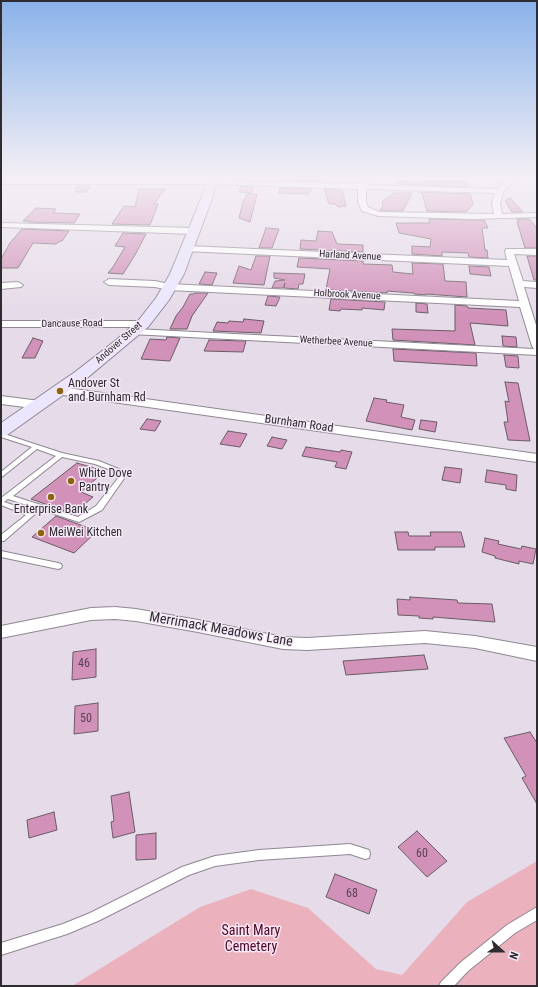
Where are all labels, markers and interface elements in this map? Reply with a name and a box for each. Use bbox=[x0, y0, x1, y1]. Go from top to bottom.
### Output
street label: Harland Avenue bbox=[319, 248, 381, 264]
street label: Holbrook Avenue bbox=[313, 287, 381, 303]
street label: Dancause Road bbox=[41, 317, 103, 331]
street label: Andover Street bbox=[93, 319, 145, 367]
street label: Wetherbee Avenue bbox=[299, 334, 373, 350]
place label: Andover St and Burnham Rd bbox=[68, 377, 146, 405]
marker: Andover St and Burnham Rd bbox=[55, 386, 65, 396]
street label: Burnham Road bbox=[264, 412, 334, 436]
place label: White Dove Pantry bbox=[79, 467, 132, 495]
marker: White Dove Pantry bbox=[66, 476, 76, 486]
marker: Enterprise Bank bbox=[46, 492, 56, 502]
place label: Enterprise Bank bbox=[14, 503, 88, 517]
place label: MeiWei Kitchen bbox=[49, 526, 122, 540]
marker: MeiWei Kitchen bbox=[36, 528, 46, 538]
street label: Merrimack Meadows Lane bbox=[148, 609, 294, 651]
house number: 46 bbox=[78, 657, 90, 671]
house number: 50 bbox=[80, 712, 92, 726]
house number: 60 bbox=[416, 847, 428, 861]
house number: 68 bbox=[346, 887, 358, 901]
park label: Saint Mary Cemetery bbox=[222, 923, 280, 956]
north arrow bbox=[482, 931, 522, 971]
text: N bbox=[506, 950, 521, 961]

